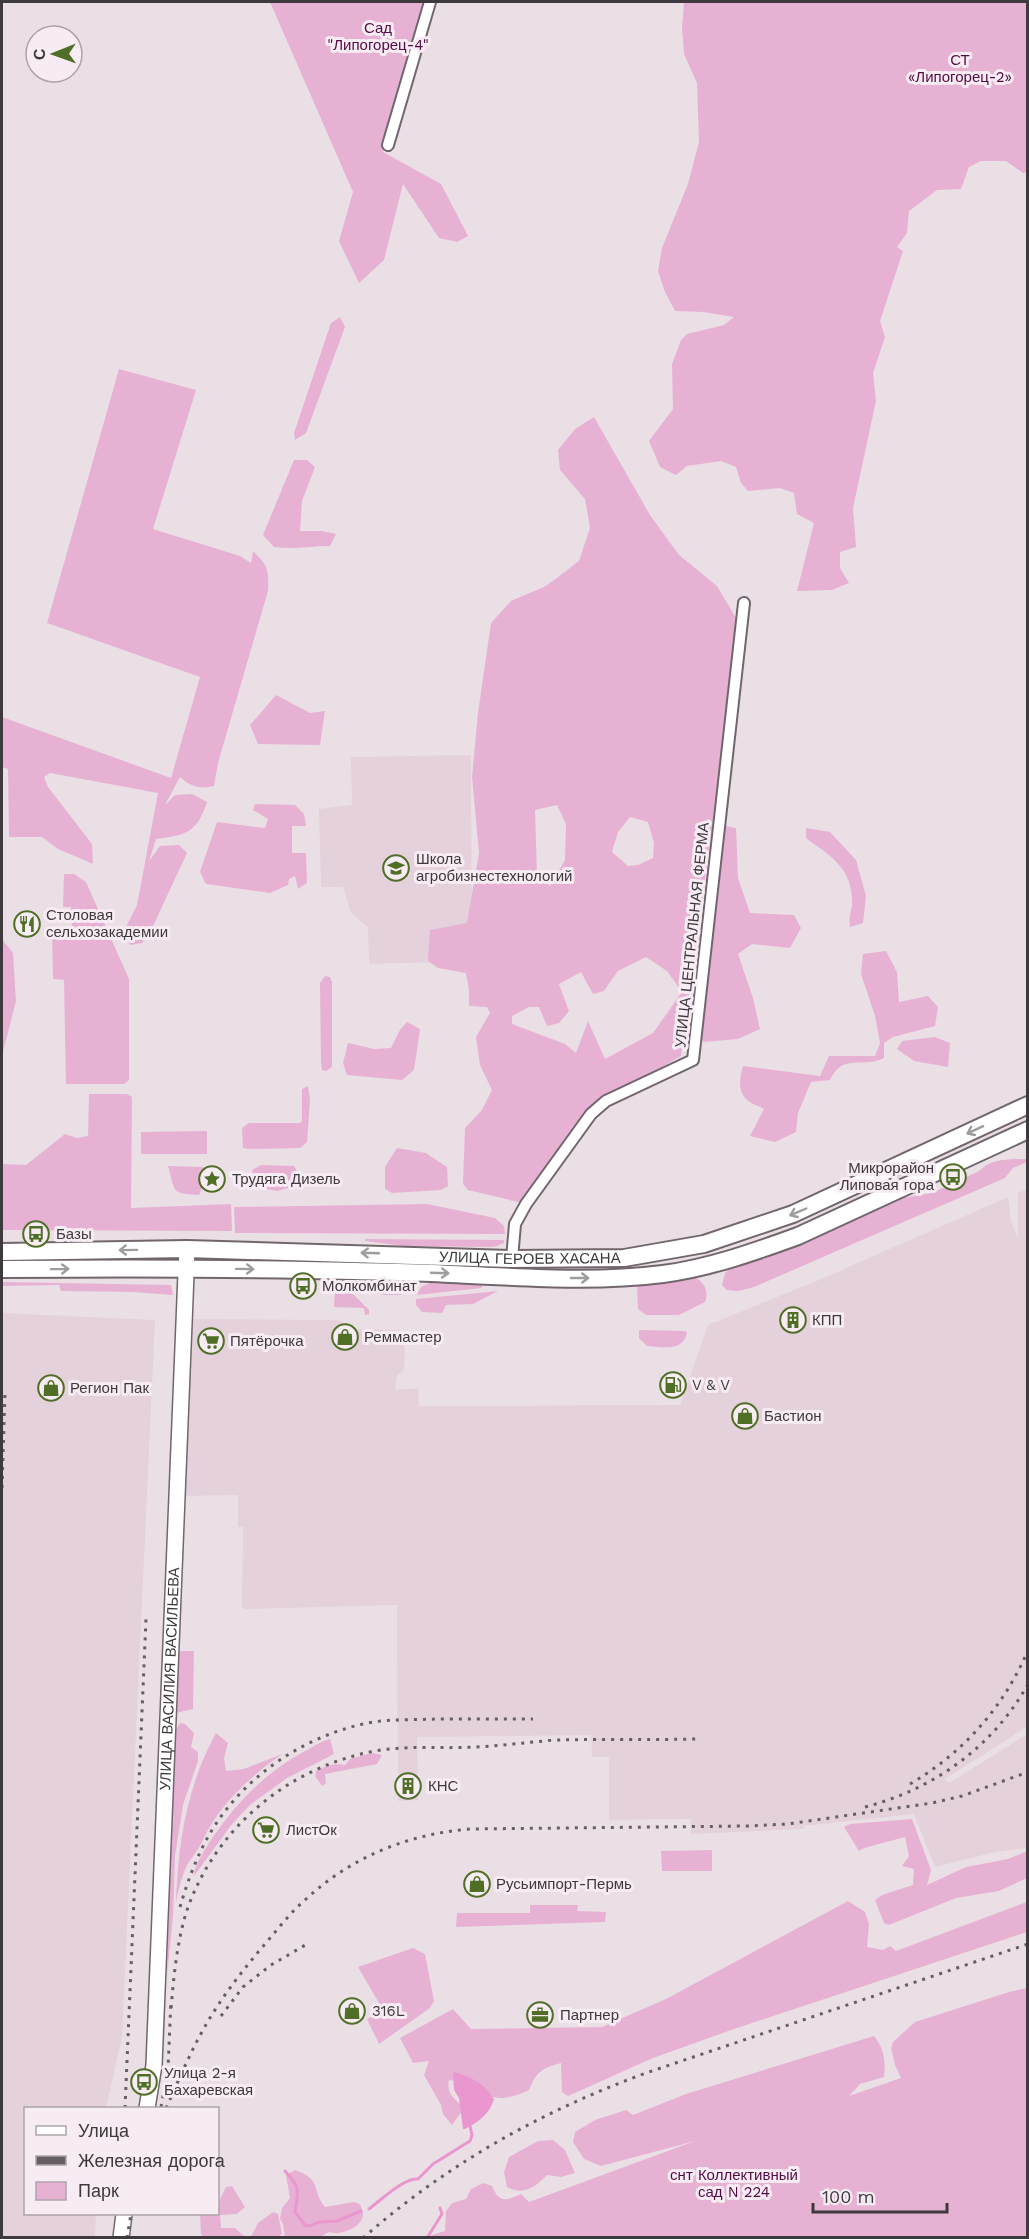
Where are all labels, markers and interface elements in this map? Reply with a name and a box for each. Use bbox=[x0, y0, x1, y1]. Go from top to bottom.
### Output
park label: Сад "Липогорец-4" bbox=[327, 19, 429, 54]
north arrow bbox=[24, 24, 84, 84]
text: С bbox=[30, 48, 49, 60]
park label: СТ «Липогорец-2» bbox=[908, 51, 1012, 86]
street label: УЛИЦА ЦЕНТРАЛЬНАЯ ФЕРМА bbox=[671, 821, 713, 1049]
place label: Школа агробизнестехнологий bbox=[416, 850, 572, 885]
school or university icon: Школа агробизнестехнологий bbox=[381, 853, 411, 883]
place label: Столовая сельхозакадемии bbox=[46, 906, 168, 941]
restaurant icon: Столовая сельхозакадемии bbox=[12, 909, 42, 939]
one-way arrow bbox=[966, 1125, 984, 1137]
place label: Микрорайон Липовая гора bbox=[840, 1159, 935, 1194]
bus stop icon: Микрорайон Липовая гора bbox=[938, 1162, 968, 1192]
place icon: Трудяга Дизель bbox=[197, 1164, 227, 1194]
place label: Трудяга Дизель bbox=[232, 1170, 341, 1188]
one-way arrow bbox=[789, 1207, 807, 1218]
bus stop icon: Базы bbox=[21, 1219, 51, 1249]
place label: Базы bbox=[56, 1225, 92, 1243]
one-way arrow bbox=[119, 1244, 139, 1255]
one-way arrow bbox=[361, 1248, 381, 1259]
street label: УЛИЦА ГЕРОЕВ ХАСАНА bbox=[439, 1248, 621, 1268]
one-way arrow bbox=[49, 1263, 69, 1274]
one-way arrow bbox=[234, 1263, 254, 1275]
one-way arrow bbox=[429, 1268, 449, 1279]
bus stop icon: Молкомбинат bbox=[288, 1271, 318, 1301]
one-way arrow bbox=[570, 1272, 590, 1284]
place label: Молкомбинат bbox=[322, 1277, 417, 1295]
building icon: КПП bbox=[778, 1305, 808, 1335]
place label: КПП bbox=[812, 1311, 842, 1329]
shop icon: Реммастер bbox=[330, 1322, 360, 1352]
supermarket icon: Пятёрочка bbox=[196, 1326, 226, 1356]
place label: Реммастер bbox=[364, 1328, 442, 1346]
place label: Пятёрочка bbox=[230, 1332, 304, 1350]
fuel station icon: V & V bbox=[658, 1370, 688, 1400]
shop icon: Регион Пак bbox=[36, 1373, 66, 1403]
place label: V & V bbox=[692, 1376, 730, 1394]
place label: Регион Пак bbox=[70, 1379, 149, 1397]
shop icon: Бастион bbox=[730, 1401, 760, 1431]
place label: Бастион bbox=[764, 1407, 822, 1425]
street label: УЛИЦА ВАСИЛИЯ ВАСИЛЬЕВА bbox=[156, 1567, 183, 1791]
building icon: КНС bbox=[393, 1771, 423, 1801]
place label: КНС bbox=[428, 1777, 459, 1795]
supermarket icon: ЛистОк bbox=[251, 1815, 281, 1845]
place label: ЛистОк bbox=[286, 1821, 337, 1839]
shop icon: Русьимпорт-Пермь bbox=[462, 1869, 492, 1899]
place label: Русьимпорт-Пермь bbox=[496, 1875, 632, 1893]
shop icon: 316L bbox=[337, 1996, 367, 2026]
office icon: Партнер bbox=[525, 2000, 555, 2030]
place label: 316L bbox=[372, 2002, 405, 2020]
place label: Партнер bbox=[560, 2006, 619, 2024]
place label: Улица 2-я Бахаревская bbox=[164, 2064, 253, 2099]
bus stop icon: Улица 2-я Бахаревская bbox=[129, 2067, 159, 2097]
legend bbox=[24, 2107, 219, 2215]
text: Улица bbox=[78, 2120, 130, 2141]
text: Железная дорога bbox=[78, 2150, 226, 2171]
park label: снт Коллективный сад N 224 bbox=[670, 2166, 798, 2201]
scale bar bbox=[813, 2176, 946, 2214]
text: Парк bbox=[78, 2180, 119, 2201]
text: 100 m bbox=[822, 2186, 875, 2207]

